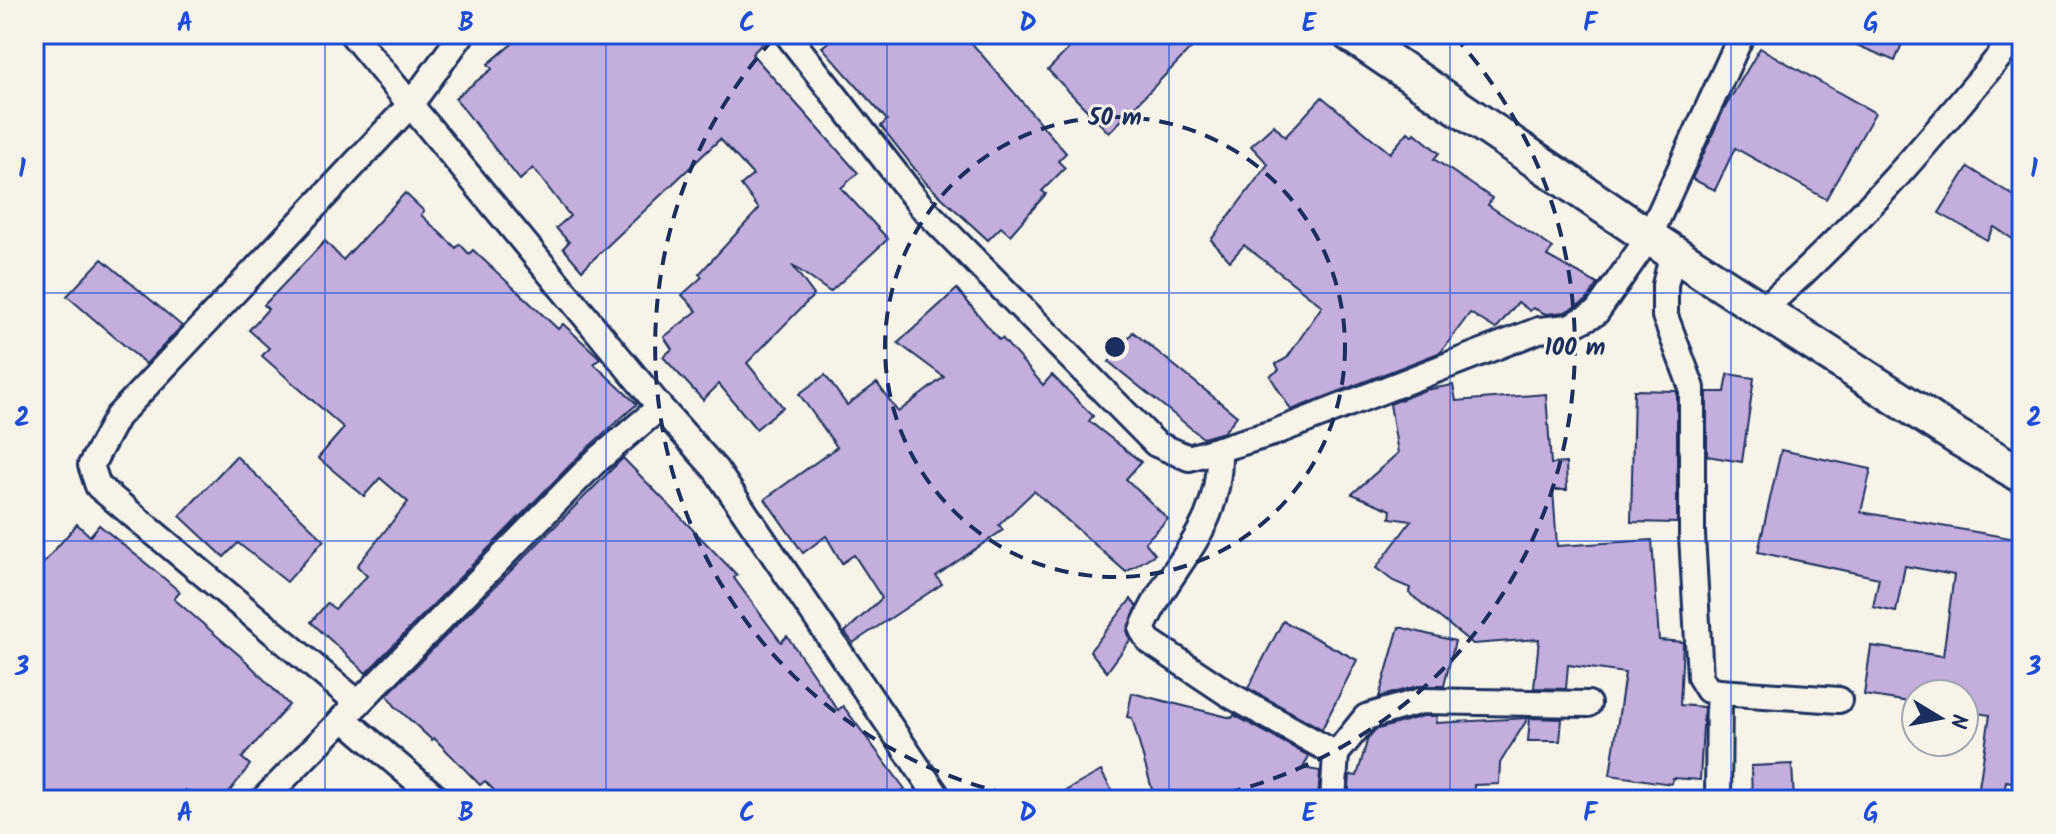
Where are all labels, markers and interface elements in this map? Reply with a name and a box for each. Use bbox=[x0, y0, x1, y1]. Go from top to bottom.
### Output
text: A bbox=[177, 3, 193, 45]
text: B bbox=[458, 3, 474, 45]
text: C bbox=[739, 3, 755, 45]
text: D bbox=[1019, 3, 1037, 45]
text: E bbox=[1302, 3, 1318, 45]
text: F bbox=[1583, 3, 1599, 45]
text: G bbox=[1863, 3, 1879, 45]
text: 50 m bbox=[1087, 99, 1142, 138]
text: 1 bbox=[18, 149, 26, 191]
text: 1 bbox=[2030, 149, 2038, 191]
text: 100 m bbox=[1545, 329, 1605, 368]
centre of rings bbox=[1101, 333, 1129, 361]
text: 2 bbox=[14, 398, 30, 440]
text: 2 bbox=[2026, 398, 2042, 440]
text: 3 bbox=[14, 647, 29, 689]
text: 3 bbox=[2026, 647, 2041, 689]
north arrow bbox=[1900, 678, 1980, 758]
text: N bbox=[1939, 711, 1976, 731]
text: A bbox=[177, 793, 193, 834]
text: B bbox=[458, 793, 474, 834]
text: C bbox=[739, 793, 755, 834]
text: D bbox=[1019, 793, 1037, 834]
text: E bbox=[1302, 793, 1318, 834]
text: F bbox=[1583, 793, 1599, 834]
text: G bbox=[1863, 793, 1879, 834]

